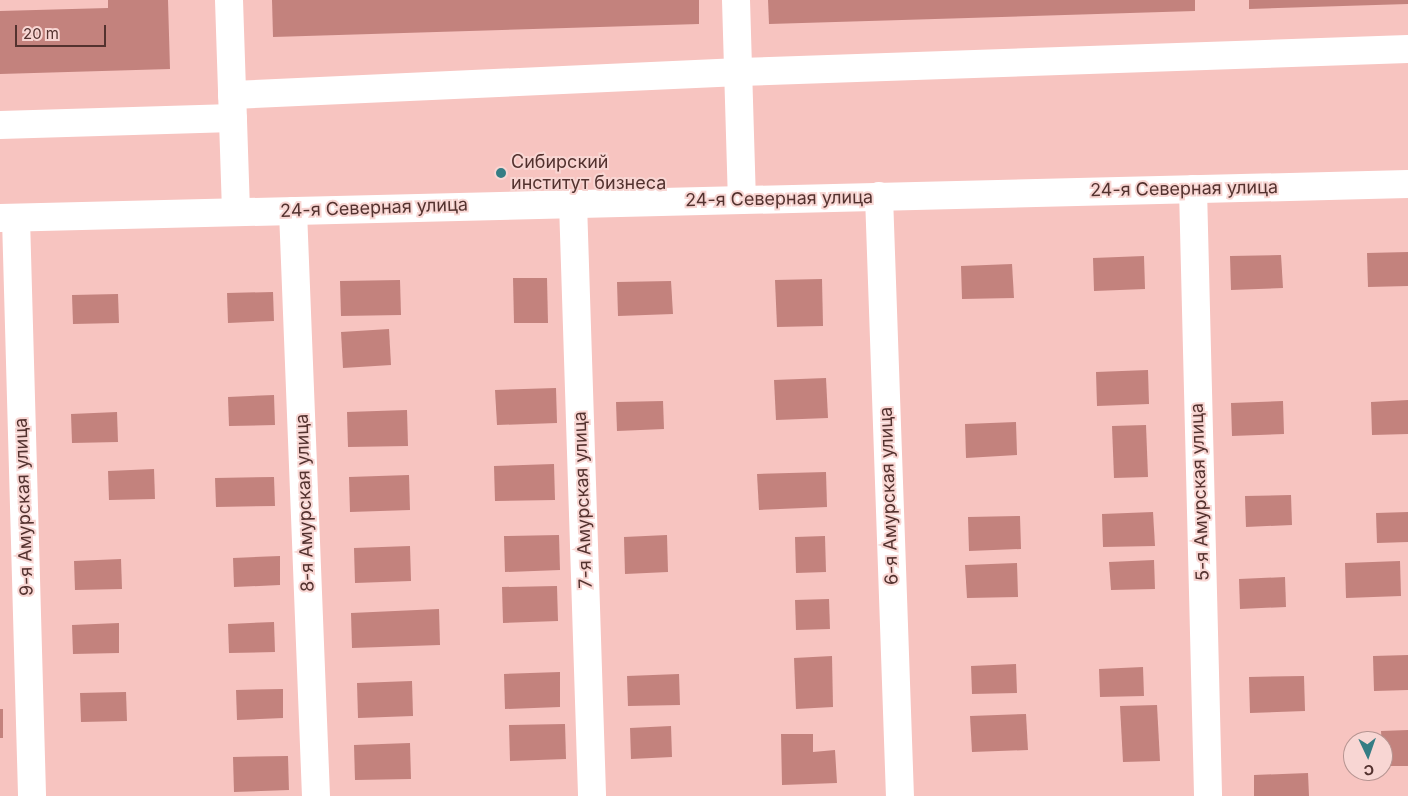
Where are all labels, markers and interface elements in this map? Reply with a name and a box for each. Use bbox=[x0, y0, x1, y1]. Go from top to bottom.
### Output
scale bar bbox=[18, 15, 109, 47]
text: 20 m bbox=[23, 24, 59, 43]
place label: Сибирский институт бизнеса bbox=[511, 152, 666, 194]
marker: Сибирский институт бизнеса bbox=[495, 167, 507, 179]
street label: 24-я Северная улица bbox=[1090, 177, 1278, 201]
street label: 24-я Северная улица bbox=[685, 187, 873, 211]
street label: 24-я Северная улица bbox=[280, 194, 468, 222]
street label: 5-я Амурская улица bbox=[1186, 403, 1214, 581]
street label: 6-я Амурская улица bbox=[875, 407, 903, 585]
street label: 7-я Амурская улица bbox=[569, 411, 597, 589]
street label: 8-я Амурская улица bbox=[291, 414, 319, 592]
street label: 9-я Амурская улица bbox=[10, 418, 38, 596]
north arrow bbox=[1343, 731, 1393, 781]
text: С bbox=[1363, 762, 1374, 779]

